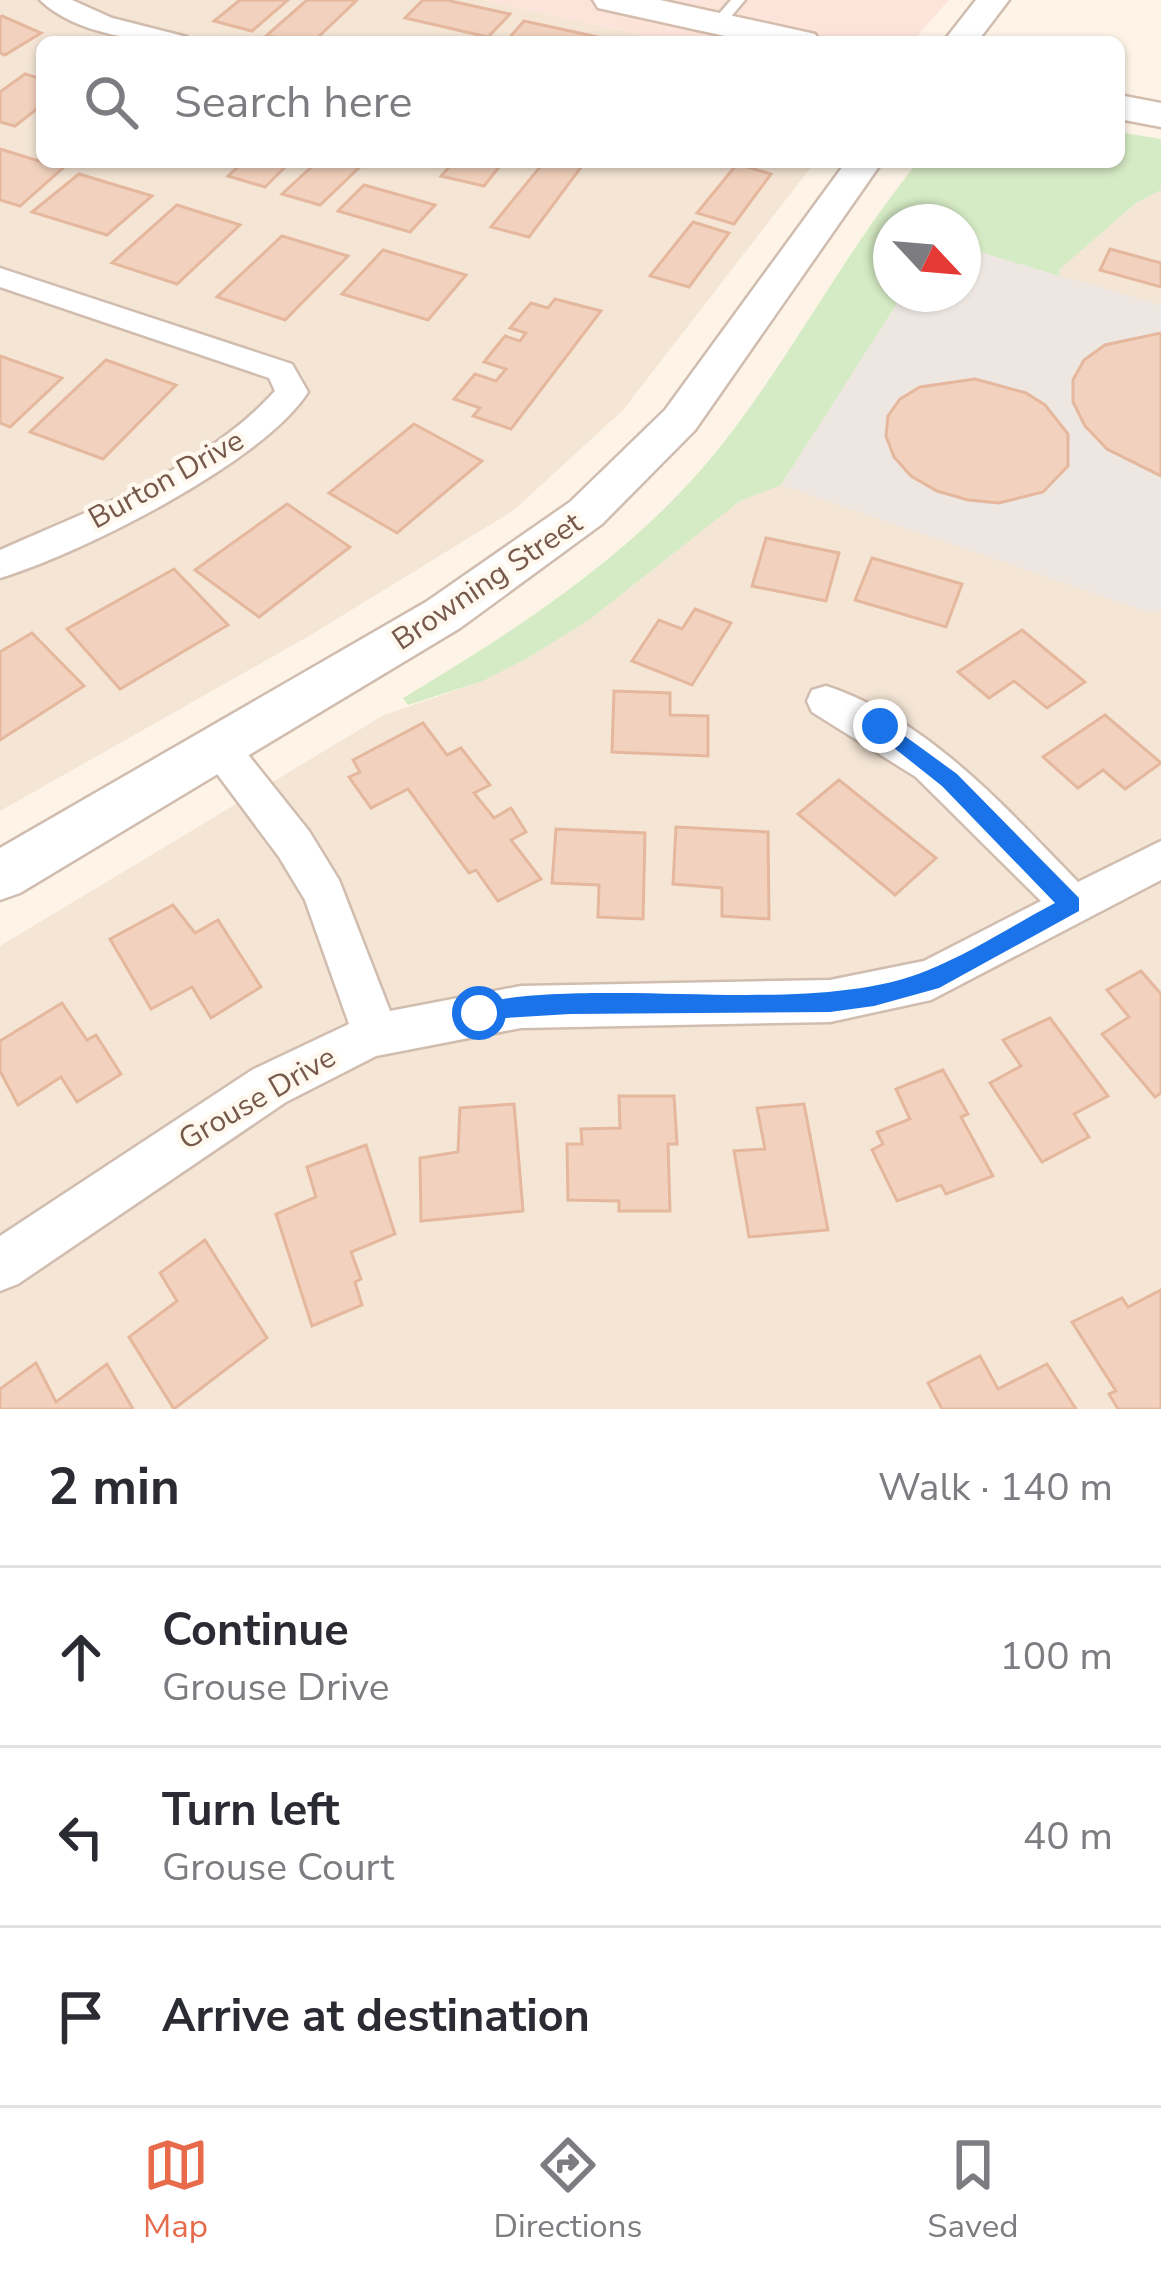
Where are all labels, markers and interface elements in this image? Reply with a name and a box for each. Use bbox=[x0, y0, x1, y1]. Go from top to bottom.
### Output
search box bbox=[36, 36, 1125, 168]
icon: search bbox=[78, 69, 144, 135]
text: Search here bbox=[174, 72, 413, 133]
north arrow bbox=[873, 204, 981, 312]
street label: Burton Drive bbox=[81, 420, 251, 539]
street label: Browning Street bbox=[384, 502, 591, 660]
route end bbox=[853, 699, 907, 753]
route start bbox=[452, 986, 506, 1040]
street label: Grouse Drive bbox=[171, 1037, 343, 1160]
text: 2 min bbox=[48, 1452, 180, 1522]
text: Walk · 140 m bbox=[878, 1461, 1113, 1514]
text: Continue bbox=[162, 1600, 349, 1661]
icon: ahead bbox=[48, 1624, 114, 1690]
text: 100 m bbox=[999, 1630, 1113, 1683]
text: Grouse Drive bbox=[162, 1661, 390, 1714]
text: Turn left bbox=[162, 1780, 340, 1841]
icon: left bbox=[48, 1804, 114, 1870]
text: 40 m bbox=[1023, 1810, 1113, 1863]
text: Grouse Court bbox=[162, 1841, 394, 1894]
icon: arrive bbox=[48, 1984, 114, 2050]
text: Arrive at destination bbox=[162, 1986, 590, 2047]
tab: Map bbox=[143, 2132, 209, 2249]
tab: Directions bbox=[494, 2132, 642, 2249]
tab: Saved bbox=[927, 2132, 1018, 2249]

